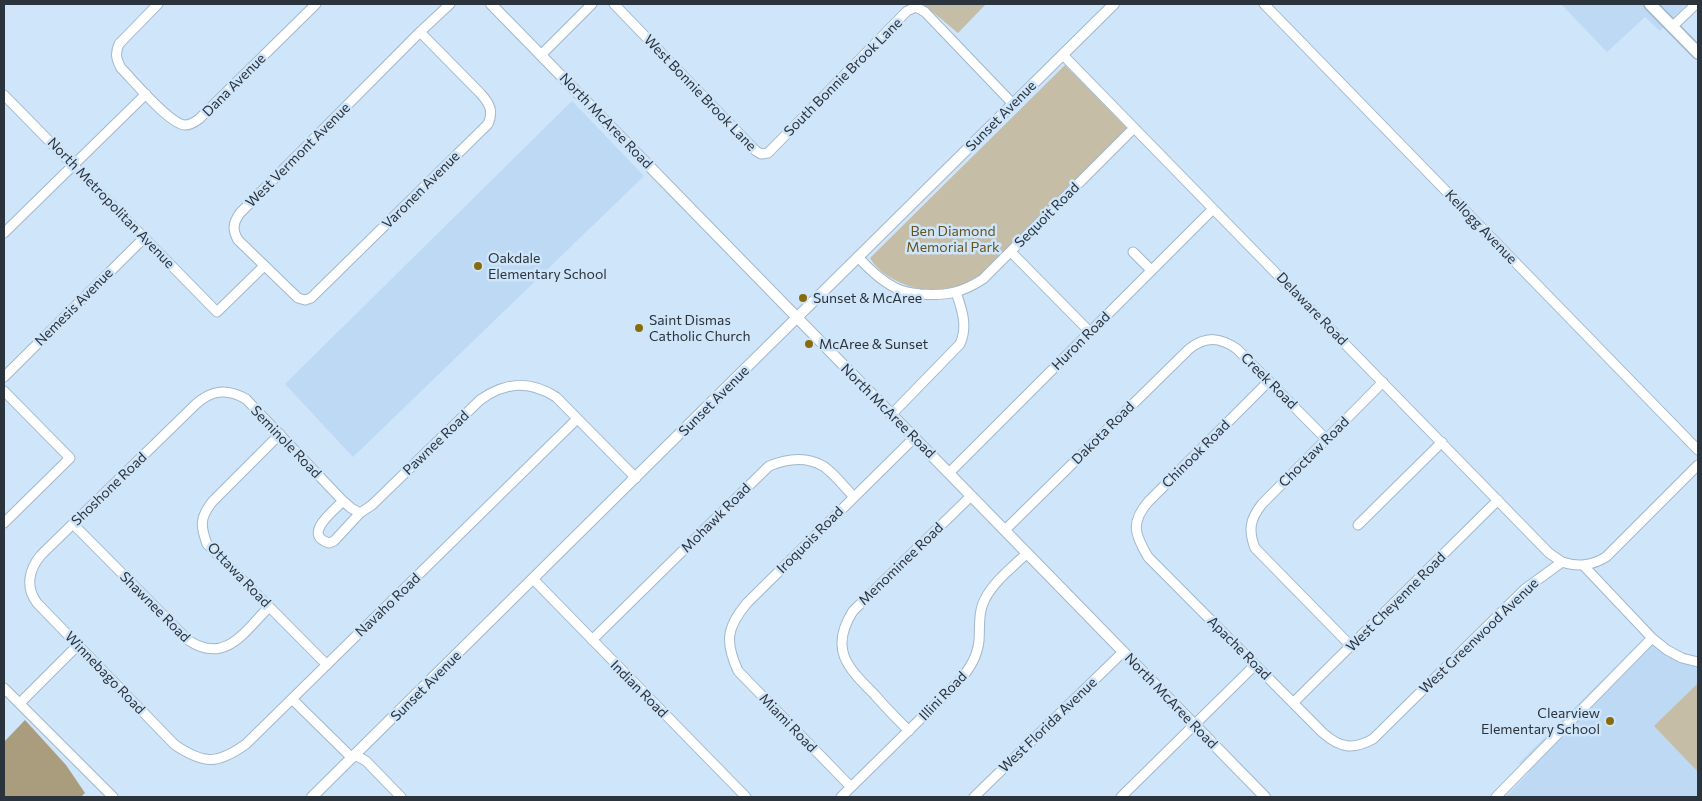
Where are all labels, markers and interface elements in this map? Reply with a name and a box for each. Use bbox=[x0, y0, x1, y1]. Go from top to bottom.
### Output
street label: South Bonnie Brook Lane bbox=[780, 14, 906, 140]
street label: West Bonnie Brook Lane bbox=[640, 32, 760, 154]
street label: Dana Avenue bbox=[199, 50, 269, 120]
street label: North McAree Road bbox=[556, 70, 656, 172]
street label: Sunset Avenue bbox=[962, 77, 1040, 155]
street label: West Vermont Avenue bbox=[242, 99, 354, 211]
street label: North Metropolitan Avenue bbox=[44, 134, 178, 272]
street label: Varonen Avenue bbox=[379, 148, 463, 232]
street label: Sequoit Road bbox=[1011, 179, 1083, 251]
street label: Kellogg Avenue bbox=[1442, 187, 1520, 267]
park label: Ben Diamond Memorial Park bbox=[906, 223, 1000, 256]
place label: Oakdale Elementary School bbox=[488, 250, 607, 282]
marker: Oakdale Elementary School bbox=[472, 260, 484, 272]
street label: Nemesis Avenue bbox=[32, 265, 116, 349]
street label: Delaware Road bbox=[1273, 269, 1351, 349]
place label: Sunset & McAree bbox=[813, 290, 922, 306]
marker: Sunset & McAree bbox=[797, 292, 809, 304]
street label: Huron Road bbox=[1048, 308, 1114, 374]
place label: Saint Dismas Catholic Church bbox=[649, 312, 751, 344]
marker: Saint Dismas Catholic Church bbox=[633, 322, 645, 334]
place label: McAree & Sunset bbox=[819, 336, 928, 352]
marker: McAree & Sunset bbox=[803, 338, 815, 350]
street label: Creek Road bbox=[1237, 349, 1301, 413]
street label: North McAree Road bbox=[837, 360, 939, 462]
street label: Sunset Avenue bbox=[675, 362, 753, 440]
street label: Dakota Road bbox=[1068, 398, 1138, 468]
street label: Seminole Road bbox=[247, 402, 325, 482]
street label: Pawnee Road bbox=[399, 407, 473, 479]
street label: Choctaw Road bbox=[1275, 413, 1353, 491]
street label: Chinook Road bbox=[1159, 417, 1233, 491]
street label: Shoshone Road bbox=[68, 449, 150, 529]
street label: Mohawk Road bbox=[678, 480, 754, 556]
street label: Iroquois Road bbox=[773, 503, 847, 577]
street label: Menominee Road bbox=[855, 519, 947, 609]
street label: Ottawa Road bbox=[204, 539, 274, 611]
street label: West Cheyenne Road bbox=[1343, 549, 1449, 655]
street label: Shawnee Road bbox=[116, 568, 194, 646]
street label: Navaho Road bbox=[352, 570, 424, 640]
street label: West Greenwood Avenue bbox=[1416, 575, 1542, 697]
street label: Apache Road bbox=[1204, 613, 1274, 683]
street label: Winnebago Road bbox=[61, 628, 149, 718]
street label: Sunset Avenue bbox=[387, 647, 465, 725]
street label: North McAree Road bbox=[1121, 650, 1221, 752]
street label: Indian Road bbox=[607, 657, 671, 721]
street label: Illini Road bbox=[916, 668, 970, 724]
street label: West Florida Avenue bbox=[996, 674, 1100, 776]
street label: Miami Road bbox=[756, 690, 820, 756]
place label: Clearview Elementary School bbox=[1481, 705, 1600, 738]
marker: Clearview Elementary School bbox=[1604, 715, 1616, 727]

